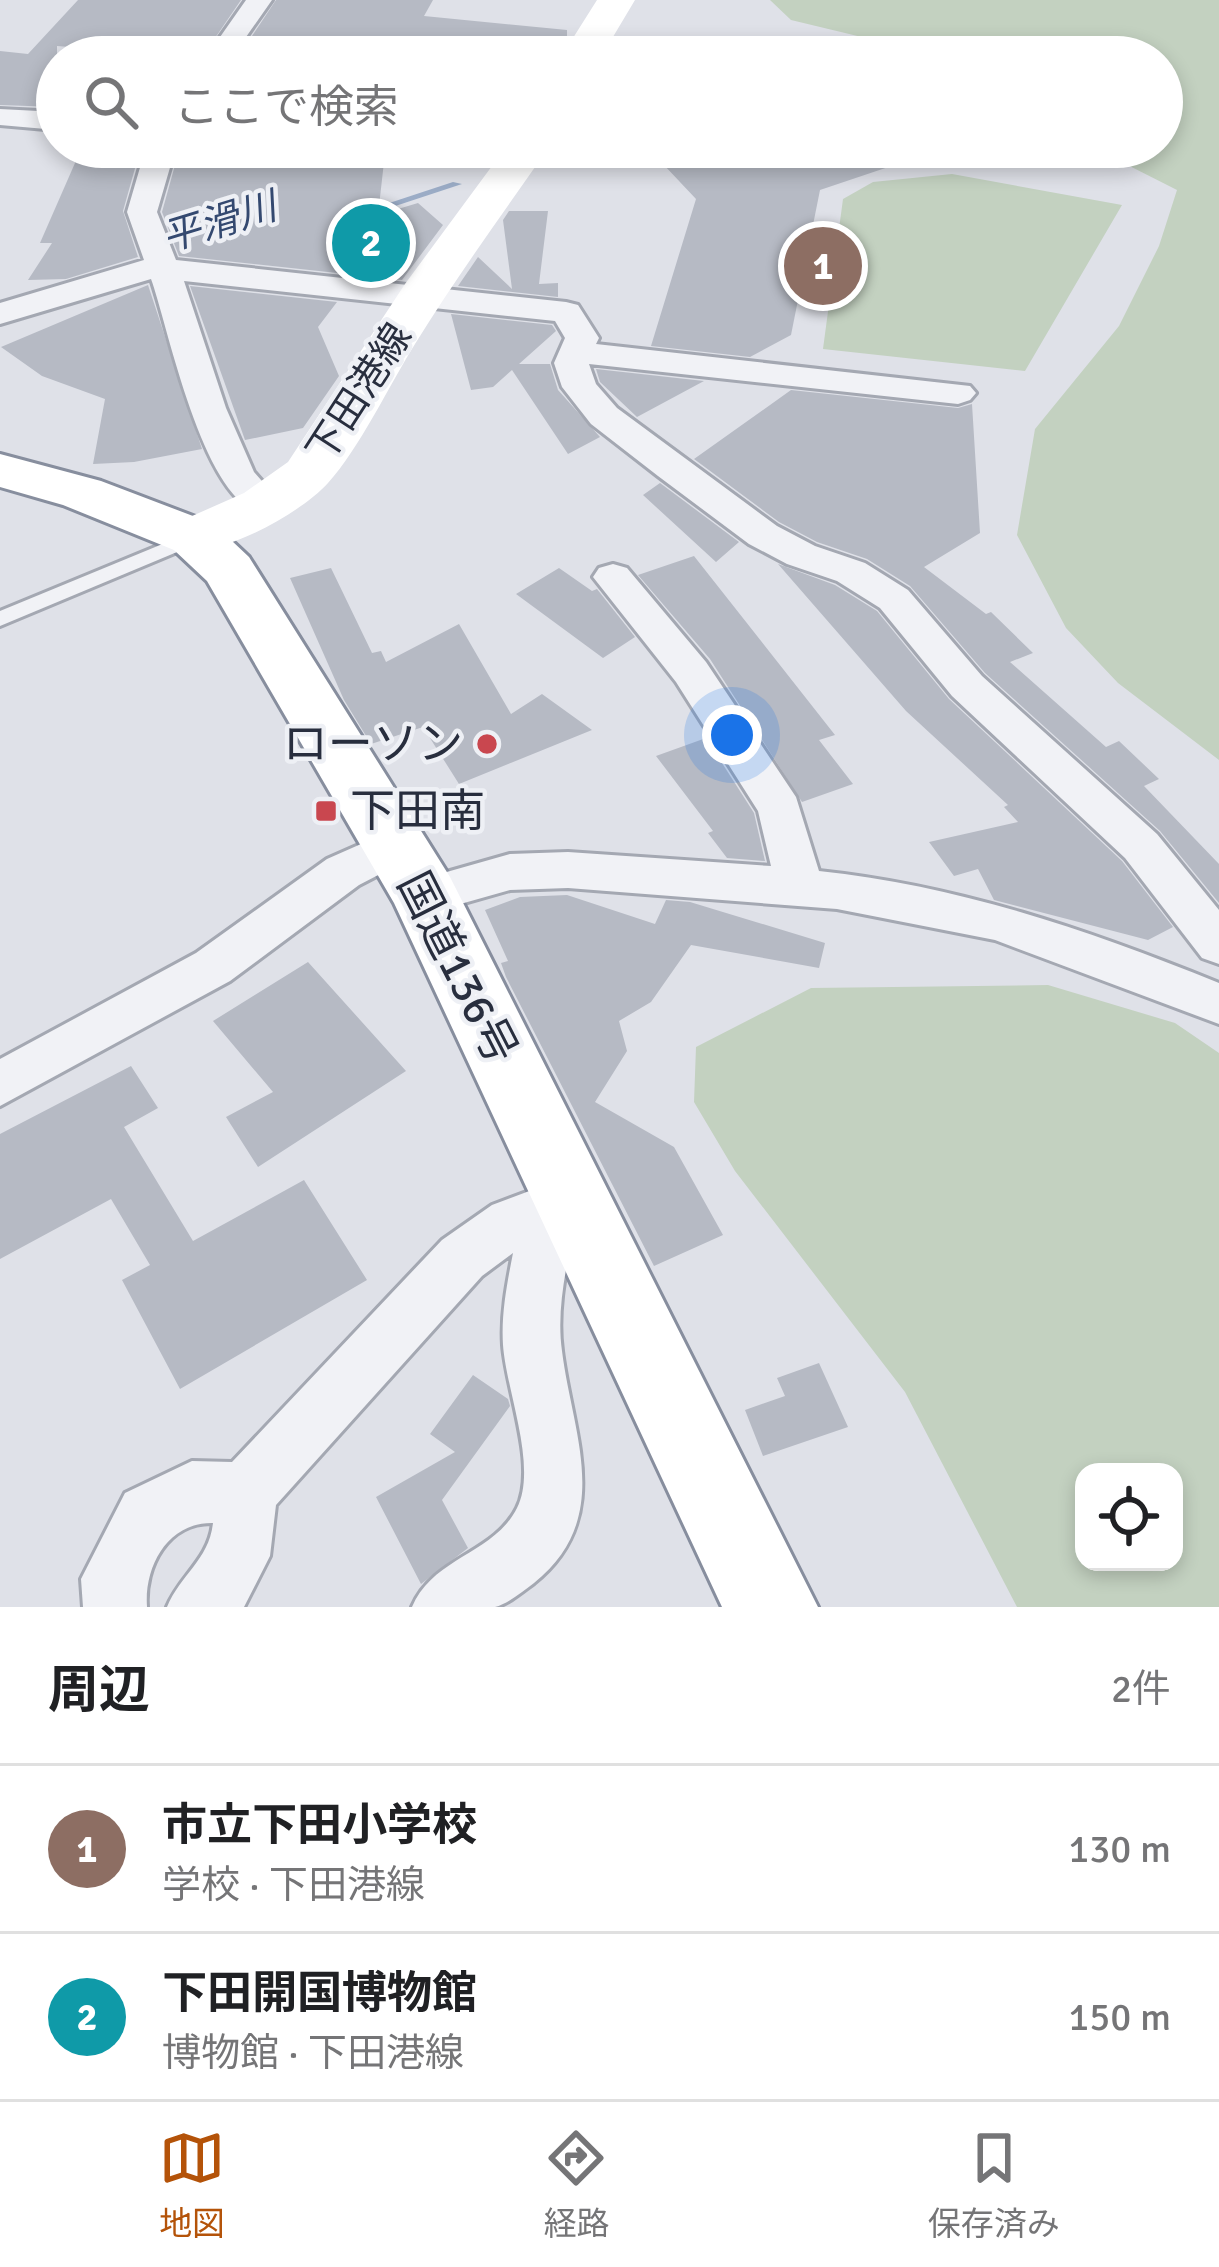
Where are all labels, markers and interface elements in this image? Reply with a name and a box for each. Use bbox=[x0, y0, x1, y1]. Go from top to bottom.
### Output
search box bbox=[36, 36, 1183, 168]
icon: search bbox=[78, 69, 144, 135]
text: ここで検索 bbox=[174, 80, 399, 135]
water label: 平滑川 bbox=[156, 181, 286, 262]
pin: 2 bbox=[332, 198, 410, 288]
pin: 1 bbox=[784, 221, 862, 311]
street label: 下田港線 bbox=[296, 315, 422, 471]
your location bbox=[702, 705, 762, 765]
place label: ローソン bbox=[283, 717, 463, 772]
marker: ローソン bbox=[474, 731, 500, 757]
place label: 下田南 bbox=[350, 784, 485, 839]
marker: 下田南 bbox=[313, 798, 339, 824]
street label: 国道136号 bbox=[385, 863, 529, 1073]
map controls bbox=[1075, 1463, 1183, 1571]
button: locate bbox=[1075, 1463, 1183, 1571]
text: 周辺 bbox=[48, 1659, 150, 1722]
text: 2件 bbox=[1111, 1665, 1171, 1713]
text: 市立下田小学校 bbox=[162, 1798, 477, 1853]
text: 1 bbox=[76, 1825, 98, 1873]
text: 130 m bbox=[1068, 1825, 1171, 1873]
text: 学校 · 下田港線 bbox=[162, 1861, 425, 1909]
text: 下田開国博物館 bbox=[162, 1966, 477, 2021]
text: 2 bbox=[76, 1993, 98, 2041]
text: 150 m bbox=[1068, 1993, 1171, 2041]
text: 博物館 · 下田港線 bbox=[162, 2029, 464, 2077]
tab: 地図 bbox=[159, 2125, 225, 2245]
tab: 経路 bbox=[543, 2125, 609, 2245]
tab: 保存済み bbox=[928, 2125, 1060, 2245]

